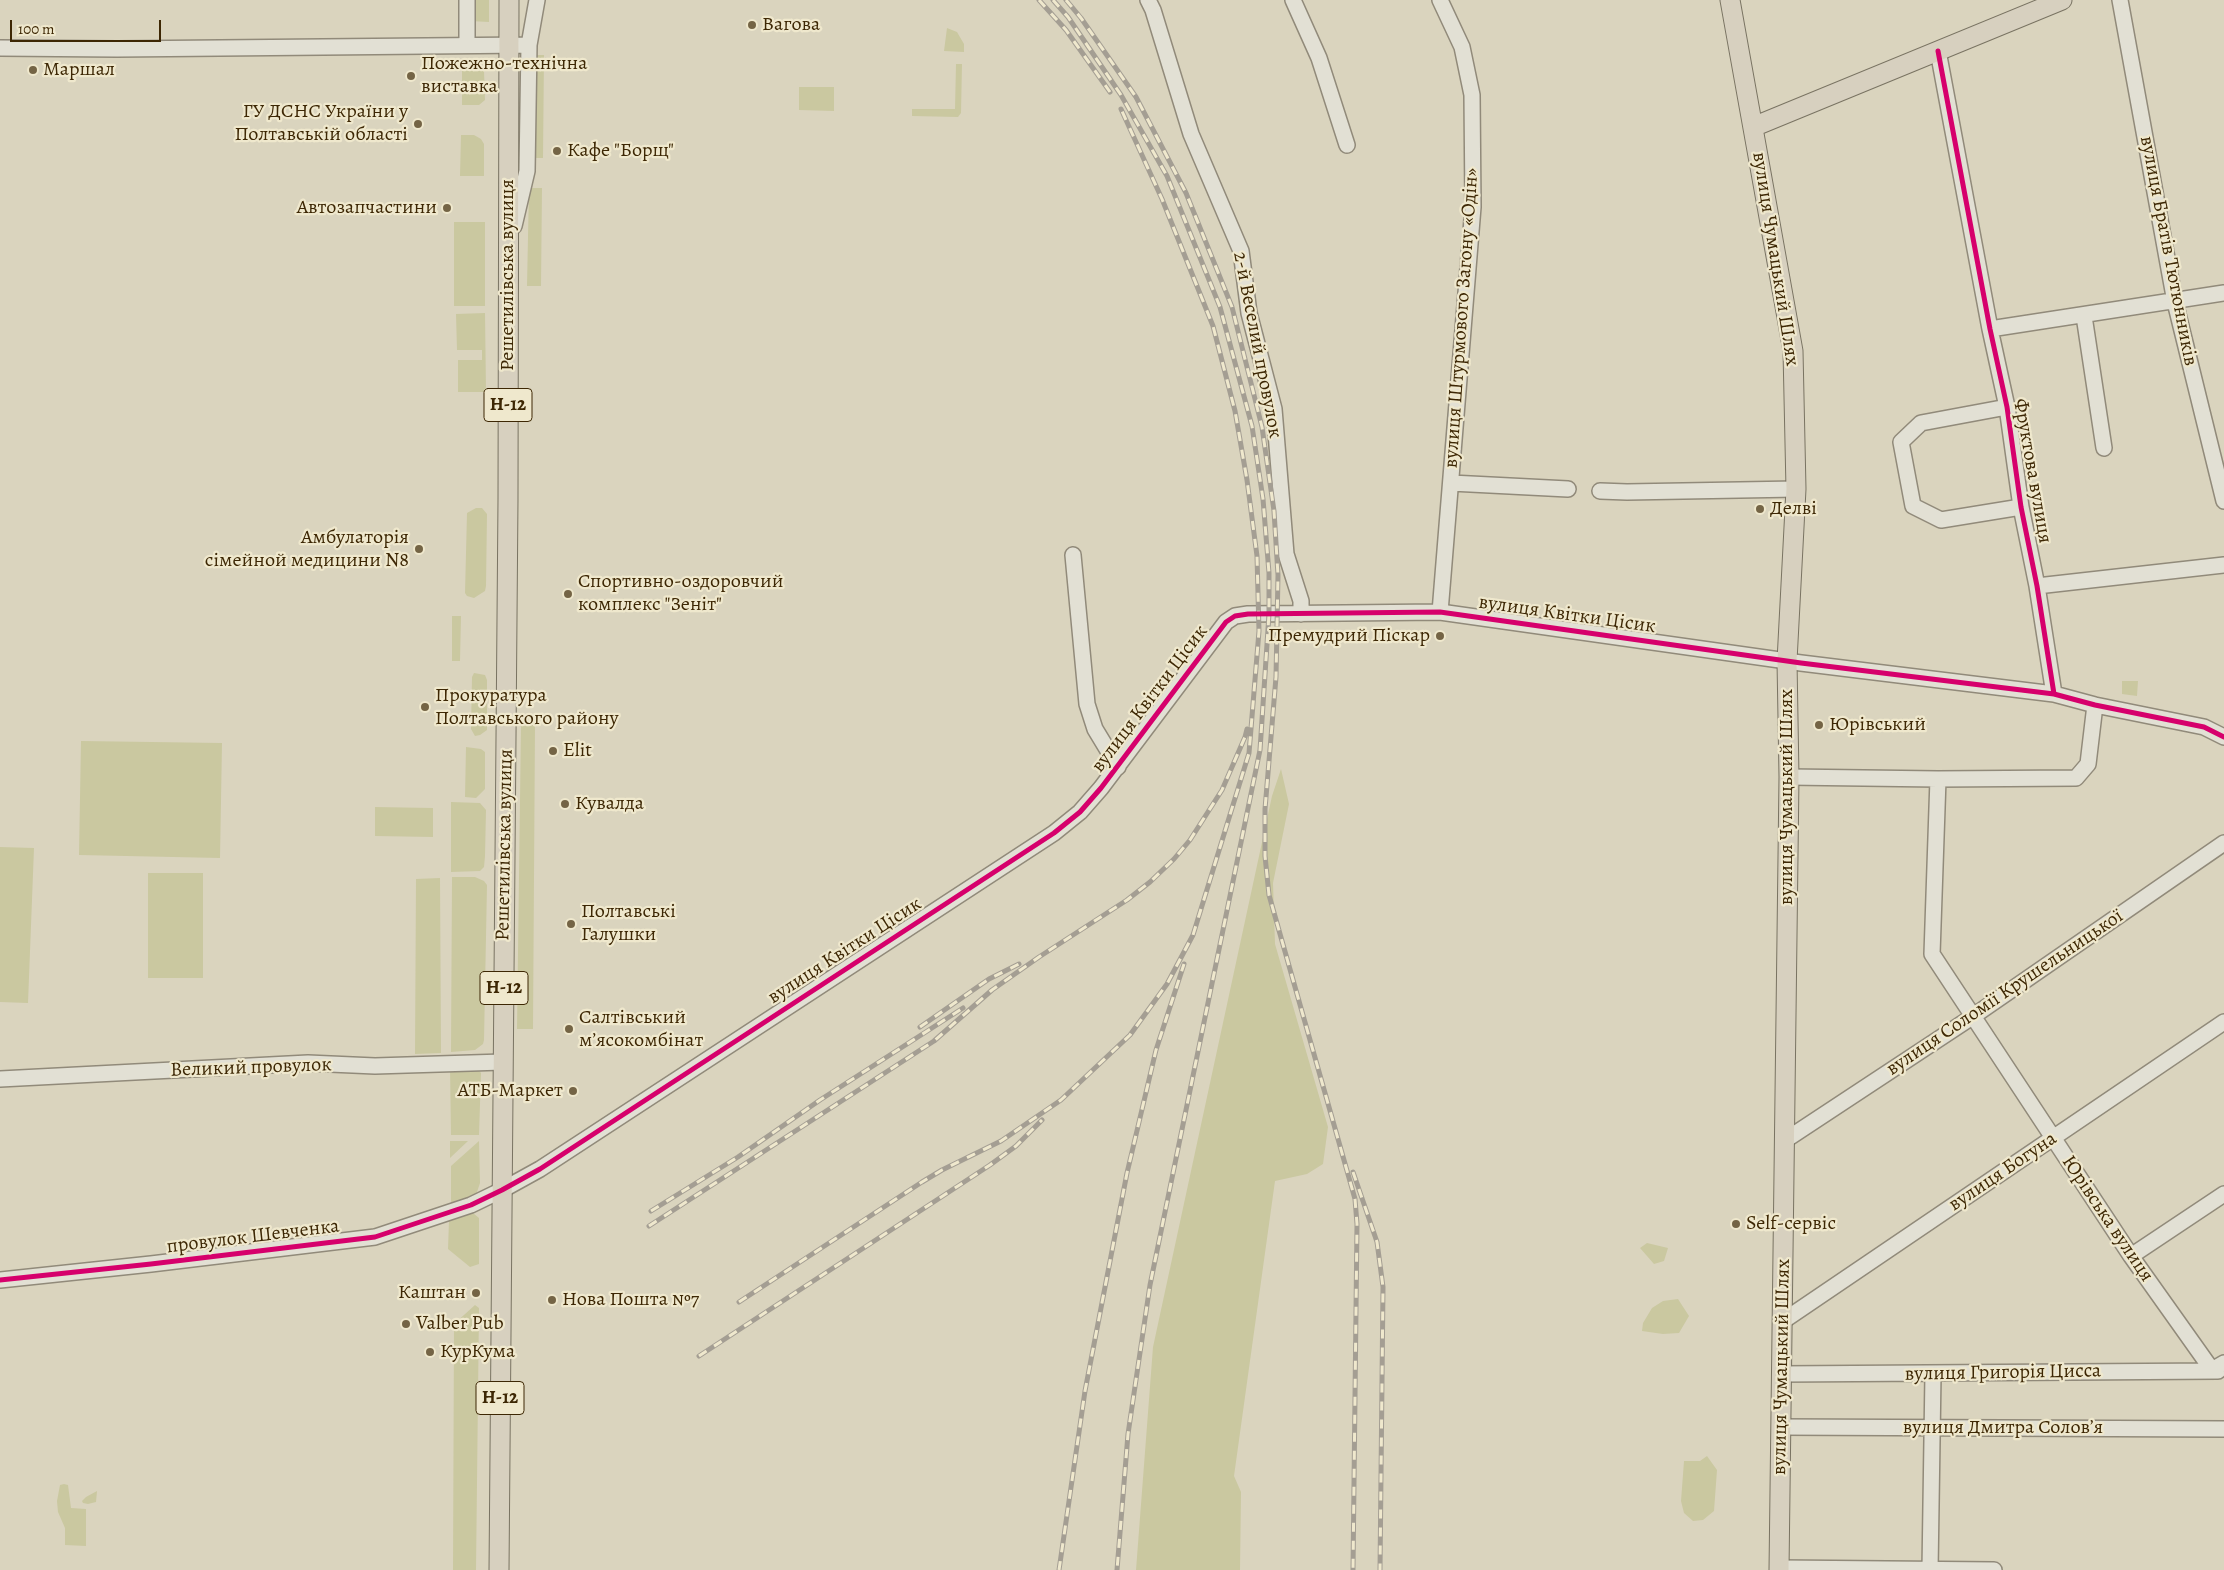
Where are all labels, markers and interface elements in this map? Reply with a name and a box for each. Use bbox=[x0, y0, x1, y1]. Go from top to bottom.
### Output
scale bar bbox=[12, 10, 164, 42]
place label: Вагова bbox=[762, 13, 820, 37]
text: 100 m bbox=[18, 19, 55, 39]
marker: Вагова bbox=[746, 19, 758, 31]
place label: Пожежно-технічна виставка bbox=[421, 52, 587, 99]
place label: Маршал bbox=[43, 58, 115, 82]
marker: Маршал bbox=[27, 64, 39, 76]
marker: Пожежно-технічна виставка bbox=[405, 70, 417, 82]
place label: ГУ ДСНС України у Полтавській області bbox=[234, 100, 408, 147]
marker: ГУ ДСНС України у Полтавській області bbox=[412, 118, 424, 130]
street label: вулиця Братів Тютюнників bbox=[2134, 134, 2202, 368]
place label: Кафе "Борщ" bbox=[567, 139, 674, 163]
marker: Кафе "Борщ" bbox=[551, 145, 563, 157]
street label: вулиця Чумацький Шлях bbox=[1746, 150, 1804, 368]
street label: вулиця Штурмового Загону «Одін» bbox=[1440, 167, 1484, 469]
street label: Решетилівська вулиця bbox=[496, 179, 520, 371]
place label: Автозапчастини bbox=[297, 196, 437, 220]
marker: Автозапчастини bbox=[441, 202, 453, 214]
street label: 2-й Веселий провулок bbox=[1227, 250, 1287, 440]
road number: Н-12 bbox=[484, 388, 532, 422]
street label: Фруктова вулиця bbox=[2007, 397, 2057, 545]
place label: Делві bbox=[1770, 497, 1817, 521]
marker: Делві bbox=[1754, 503, 1766, 515]
place label: Амбулаторія сімейной медицини N8 bbox=[205, 526, 409, 573]
marker: Амбулаторія сімейной медицини N8 bbox=[413, 543, 425, 555]
place label: Спортивно-оздоровчий комплекс "Зеніт" bbox=[578, 570, 783, 617]
marker: Спортивно-оздоровчий комплекс "Зеніт" bbox=[562, 588, 574, 600]
street label: вулиця Квітки Цісик bbox=[1477, 591, 1657, 639]
street label: вулиця Квітки Цісик bbox=[1087, 621, 1213, 777]
place label: Премудрий Піскар bbox=[1268, 624, 1430, 648]
marker: Премудрий Піскар bbox=[1434, 630, 1446, 642]
place label: Прокуратура Полтавського району bbox=[435, 684, 619, 731]
street label: вулиця Чумацький Шлях bbox=[1775, 689, 1799, 905]
marker: Прокуратура Полтавського району bbox=[419, 701, 431, 713]
place label: Юрівський bbox=[1829, 713, 1926, 737]
marker: Юрівський bbox=[1813, 719, 1825, 731]
place label: Elit bbox=[563, 739, 592, 763]
marker: Elit bbox=[547, 745, 559, 757]
street label: Решетилівська вулиця bbox=[491, 749, 519, 941]
place label: Кувалда bbox=[575, 792, 644, 816]
marker: Кувалда bbox=[559, 798, 571, 810]
street label: вулиця Квітки Цісик bbox=[764, 892, 926, 1010]
place label: Полтавські Галушки bbox=[581, 900, 676, 947]
street label: вулиця Соломії Крушельницької bbox=[1882, 905, 2128, 1081]
marker: Полтавські Галушки bbox=[565, 918, 577, 930]
road number: Н-12 bbox=[480, 971, 528, 1004]
place label: Салтівський мʼясокомбінат bbox=[579, 1006, 703, 1053]
marker: Салтівський мʼясокомбінат bbox=[563, 1023, 575, 1035]
street label: Великий провулок bbox=[170, 1053, 332, 1083]
place label: АТБ-Маркет bbox=[458, 1079, 563, 1103]
marker: АТБ-Маркет bbox=[567, 1085, 579, 1097]
street label: вулиця Богуна bbox=[1944, 1127, 2062, 1217]
street label: Юрівська вулиця bbox=[2056, 1151, 2158, 1287]
place label: Self-сервіс bbox=[1746, 1212, 1836, 1236]
street label: провулок Шевченка bbox=[165, 1214, 341, 1260]
marker: Self-сервіс bbox=[1730, 1218, 1742, 1230]
street label: вулиця Чумацький Шлях bbox=[1768, 1259, 1796, 1475]
place label: Каштан bbox=[398, 1281, 466, 1305]
marker: Каштан bbox=[470, 1287, 482, 1299]
place label: Нова Пошта №7 bbox=[562, 1288, 699, 1312]
marker: Нова Пошта №7 bbox=[546, 1294, 558, 1306]
place label: Valber Pub bbox=[416, 1312, 504, 1336]
marker: Valber Pub bbox=[400, 1318, 412, 1330]
place label: КурКума bbox=[440, 1340, 515, 1364]
marker: КурКума bbox=[424, 1346, 436, 1358]
street label: вулиця Григорія Цисса bbox=[1905, 1359, 2101, 1387]
road number: Н-12 bbox=[476, 1382, 524, 1415]
street label: вулиця Дмитра Соловʼя bbox=[1903, 1416, 2103, 1440]

